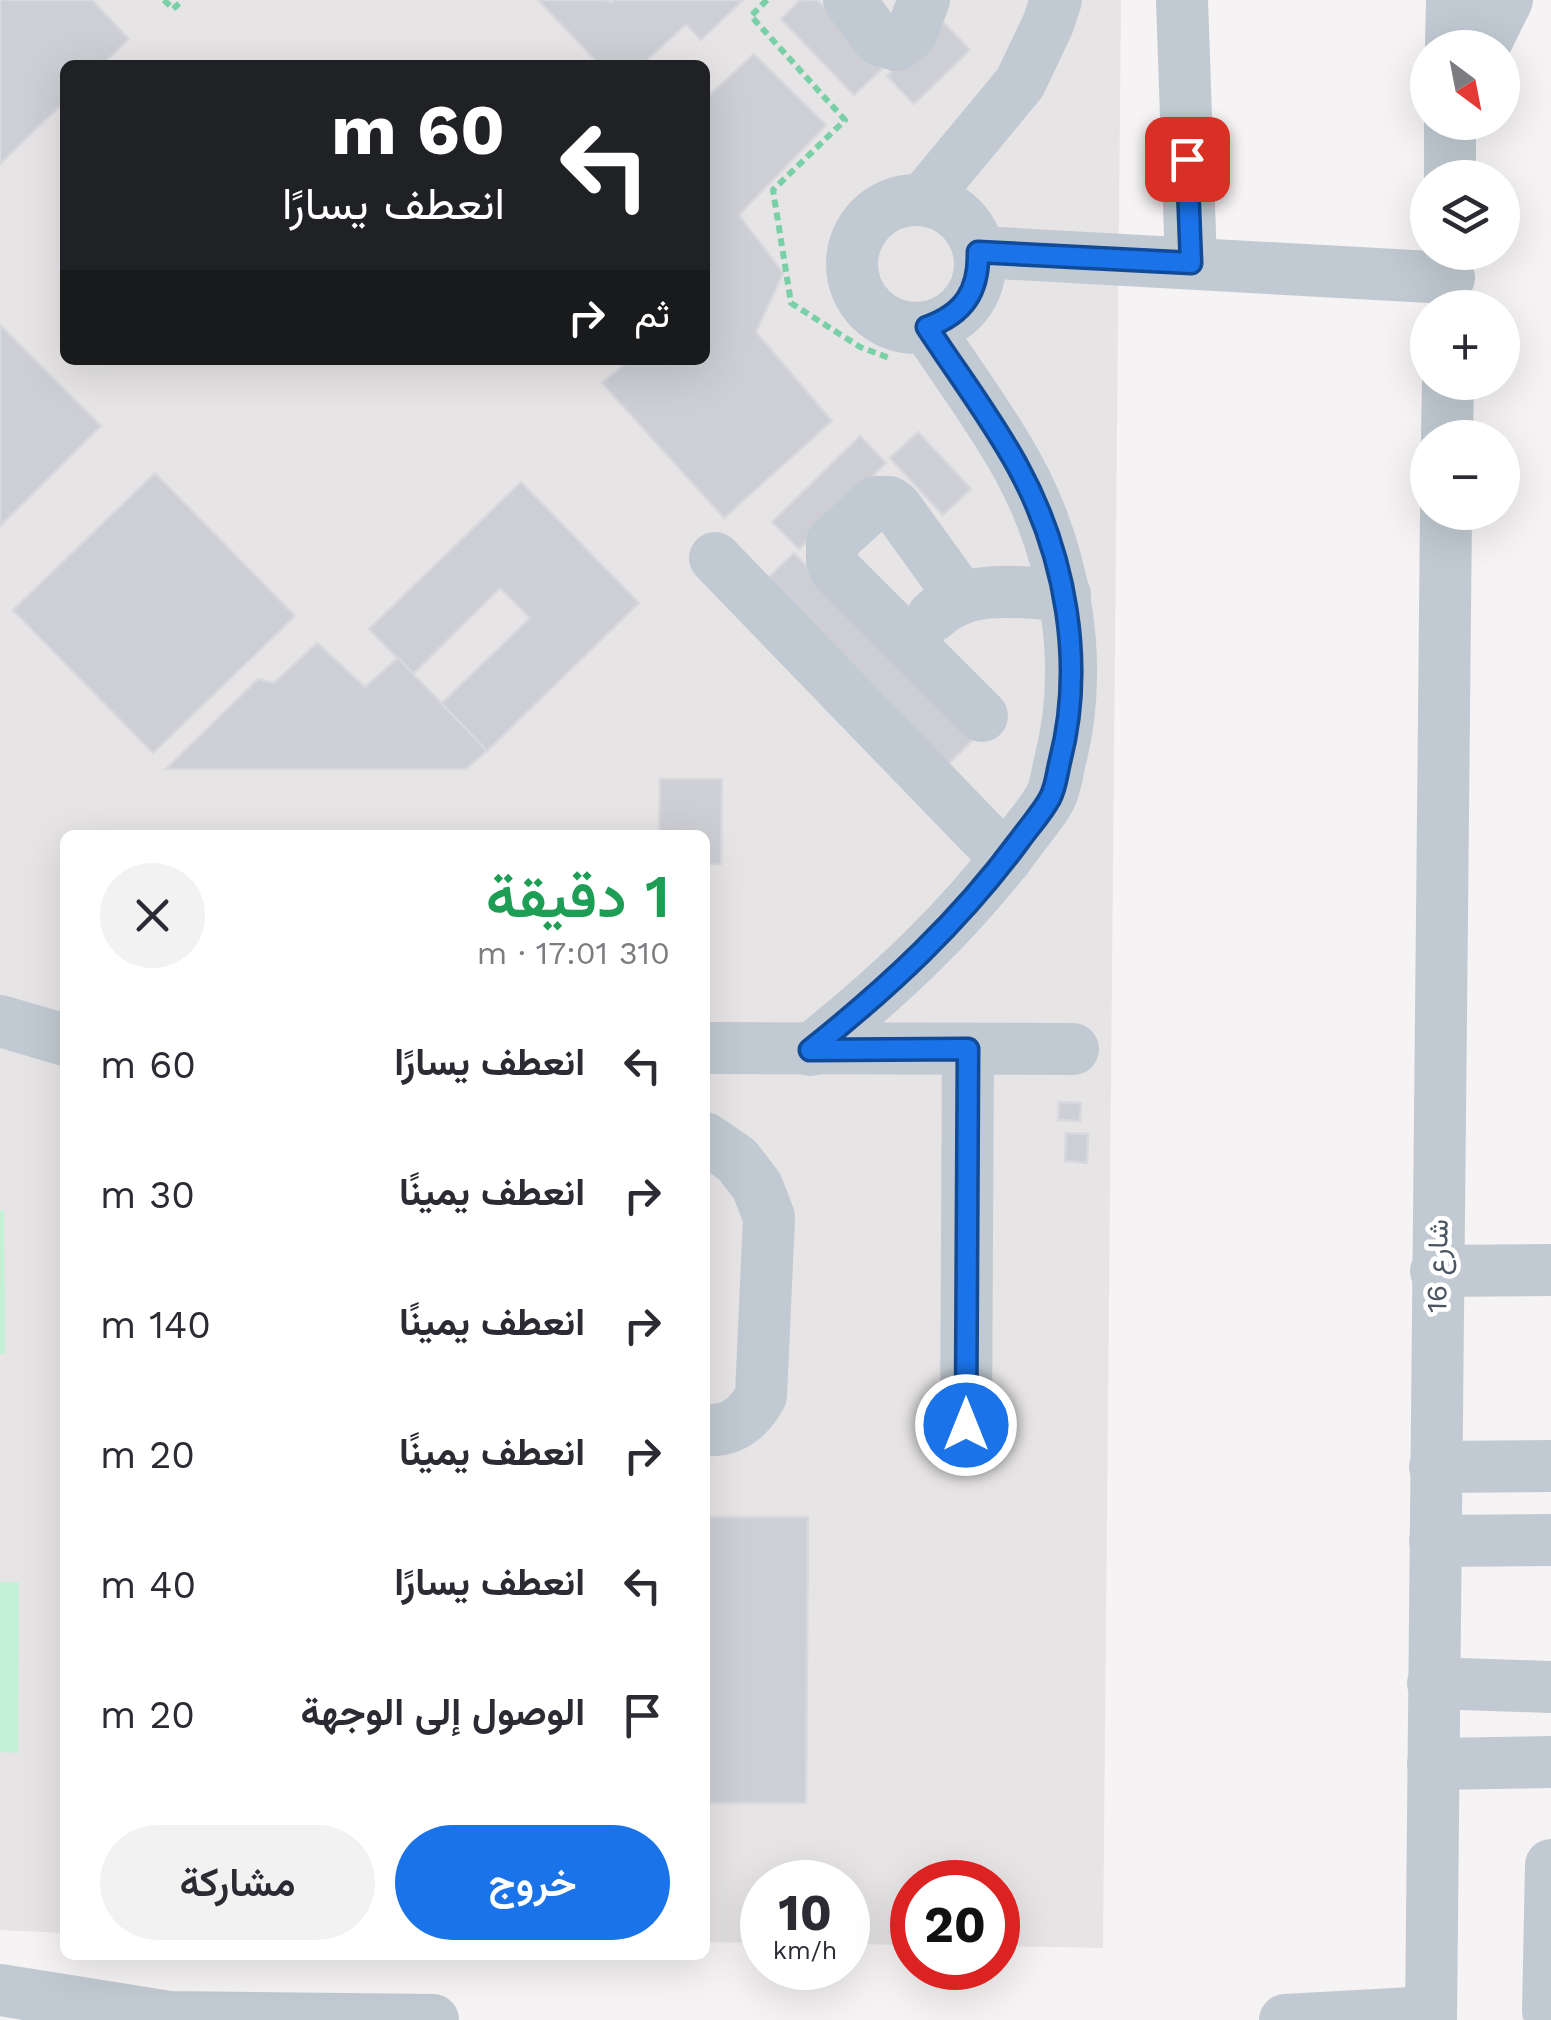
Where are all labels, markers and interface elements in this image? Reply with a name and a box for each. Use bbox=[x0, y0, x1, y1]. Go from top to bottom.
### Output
north arrow bbox=[1410, 30, 1520, 140]
map controls bbox=[1410, 30, 1520, 530]
text: 60 m bbox=[331, 89, 505, 171]
icon: left bbox=[540, 100, 670, 230]
pin bbox=[1145, 117, 1230, 202]
icon: arrive bbox=[1160, 132, 1215, 187]
button: layers bbox=[1410, 160, 1520, 270]
text: انعطف يسارًا bbox=[282, 177, 505, 230]
icon: right bbox=[559, 290, 614, 345]
button: + bbox=[1410, 290, 1520, 400]
text: ثم bbox=[634, 292, 670, 336]
button: − bbox=[1410, 420, 1520, 530]
text: 1 دقيقة bbox=[486, 861, 670, 932]
button: close bbox=[100, 863, 205, 968]
text: 310 m · 17:01 bbox=[477, 934, 670, 972]
icon: left bbox=[615, 1038, 670, 1093]
text: انعطف يسارًا bbox=[394, 1040, 585, 1084]
text: 60 m bbox=[100, 1043, 196, 1087]
icon: right bbox=[615, 1168, 670, 1223]
text: انعطف يمينًا bbox=[399, 1170, 585, 1214]
text: 30 m bbox=[100, 1173, 195, 1217]
street label: شارع 16 bbox=[1420, 1219, 1457, 1313]
icon: right bbox=[615, 1298, 670, 1353]
text: انعطف يمينًا bbox=[399, 1300, 585, 1344]
text: 140 m bbox=[100, 1303, 211, 1347]
position arrow bbox=[914, 1373, 1018, 1477]
icon: right bbox=[615, 1428, 670, 1483]
text: انعطف يمينًا bbox=[399, 1430, 585, 1474]
text: 20 m bbox=[100, 1433, 195, 1477]
icon: left bbox=[615, 1558, 670, 1613]
text: انعطف يسارًا bbox=[394, 1560, 585, 1604]
text: 40 m bbox=[100, 1563, 196, 1607]
icon: arrive bbox=[615, 1688, 670, 1743]
text: الوصول إلى الوجهة bbox=[301, 1690, 585, 1734]
text: 20 m bbox=[100, 1693, 195, 1737]
button: مشاركة bbox=[100, 1825, 375, 1940]
button: خروج bbox=[395, 1825, 670, 1940]
speed limit sign: 20 bbox=[890, 1860, 1020, 1990]
text: 10 bbox=[778, 1883, 832, 1942]
text: km/h bbox=[773, 1936, 837, 1965]

